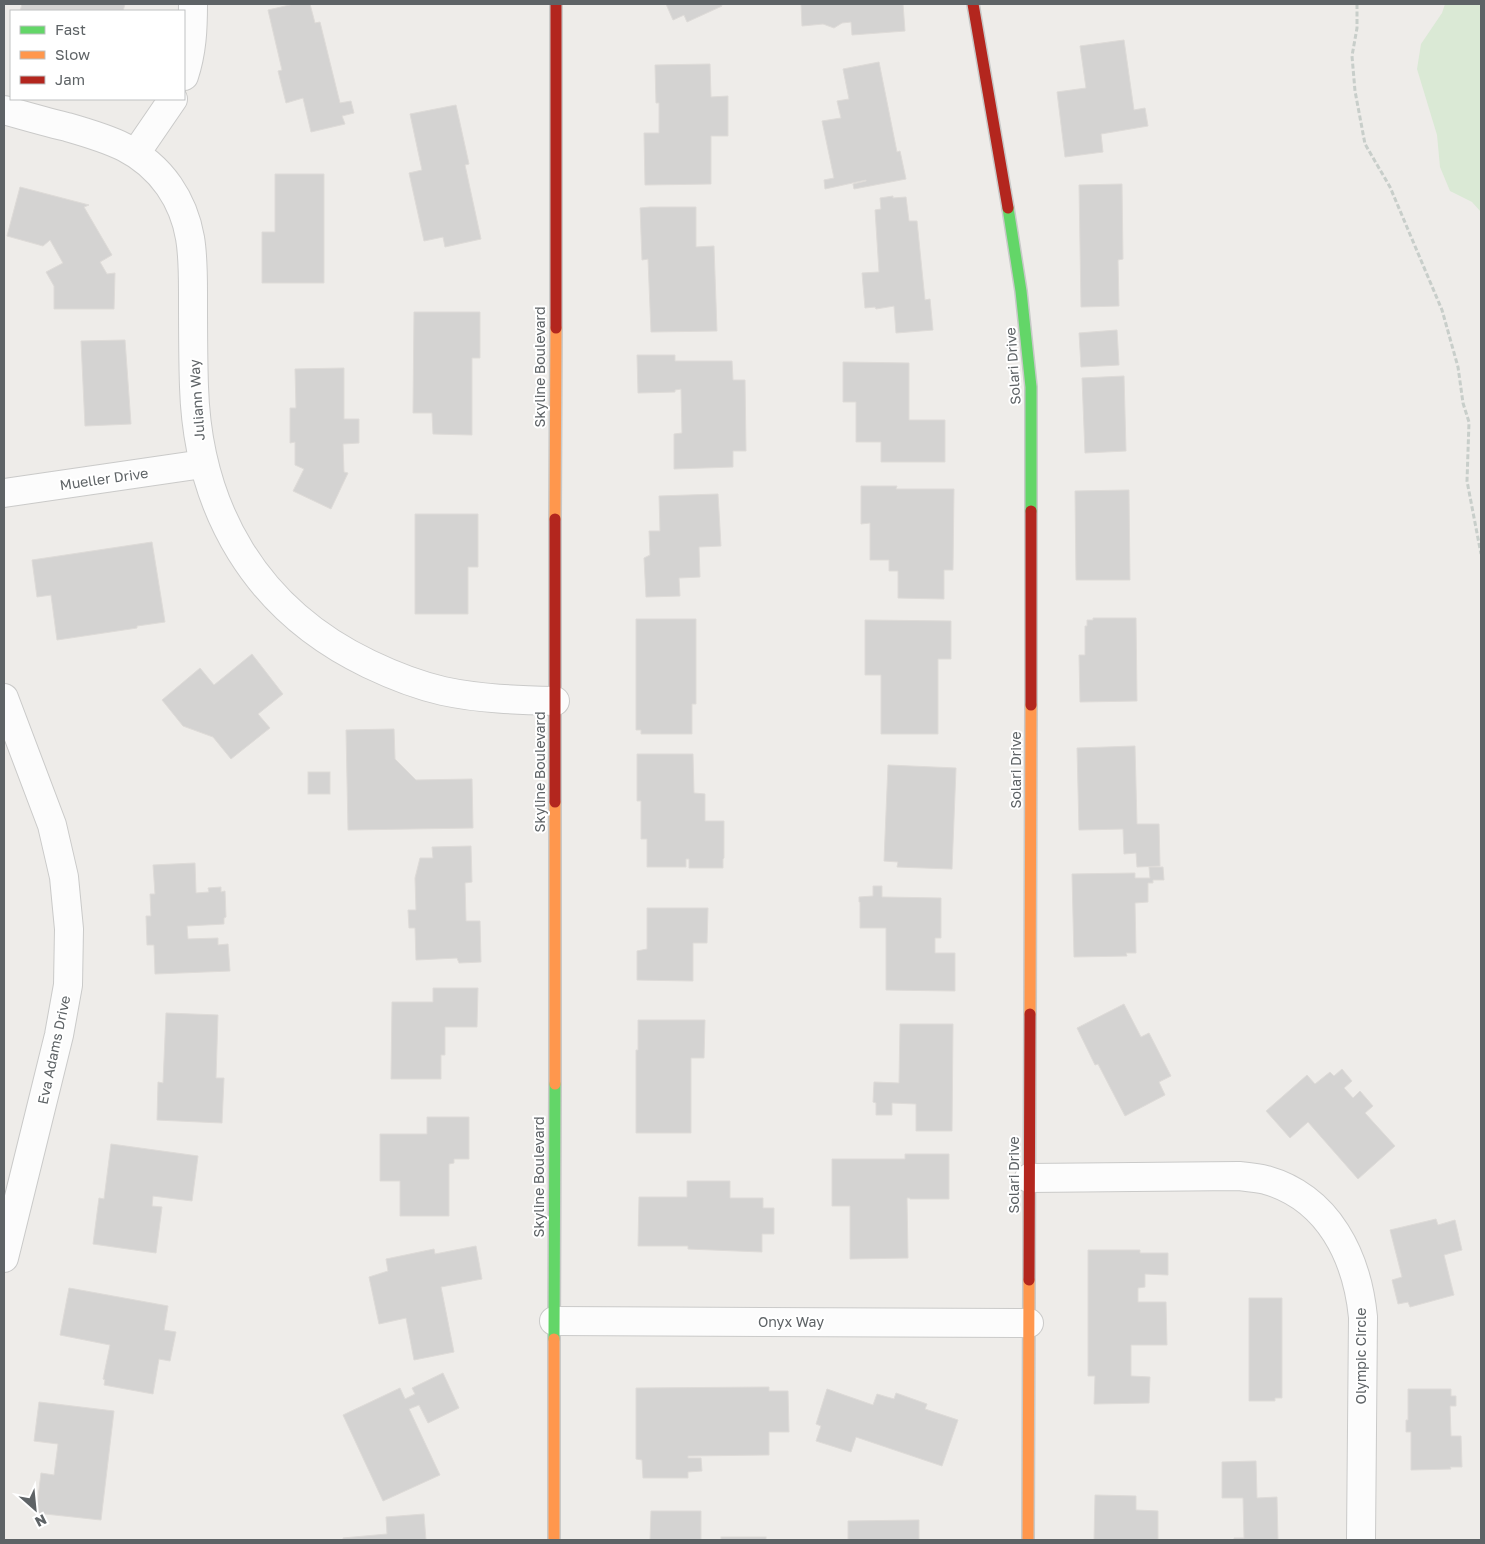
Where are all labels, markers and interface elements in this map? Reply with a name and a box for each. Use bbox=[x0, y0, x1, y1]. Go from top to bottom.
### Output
legend bbox=[10, 10, 185, 100]
text: Fast bbox=[55, 20, 86, 38]
text: Slow bbox=[55, 45, 90, 63]
text: Jam bbox=[55, 70, 85, 88]
street label: Skyline Boulevard bbox=[531, 306, 548, 428]
street label: Solari Drive bbox=[1001, 327, 1024, 405]
street label: Juliann Way bbox=[185, 359, 208, 441]
street label: Mueller Drive bbox=[59, 464, 149, 493]
street label: Skyline Boulevard bbox=[531, 711, 548, 833]
street label: Solari Drive bbox=[1007, 731, 1024, 809]
street label: Eva Adams Drive bbox=[34, 994, 73, 1106]
street label: Skyline Boulevard bbox=[530, 1116, 547, 1238]
street label: Solari Drive bbox=[1005, 1136, 1022, 1214]
street label: Olympic Circle bbox=[1352, 1308, 1369, 1404]
street label: Onyx Way bbox=[758, 1313, 824, 1330]
north arrow bbox=[10, 1484, 60, 1534]
text: N bbox=[33, 1511, 50, 1531]

